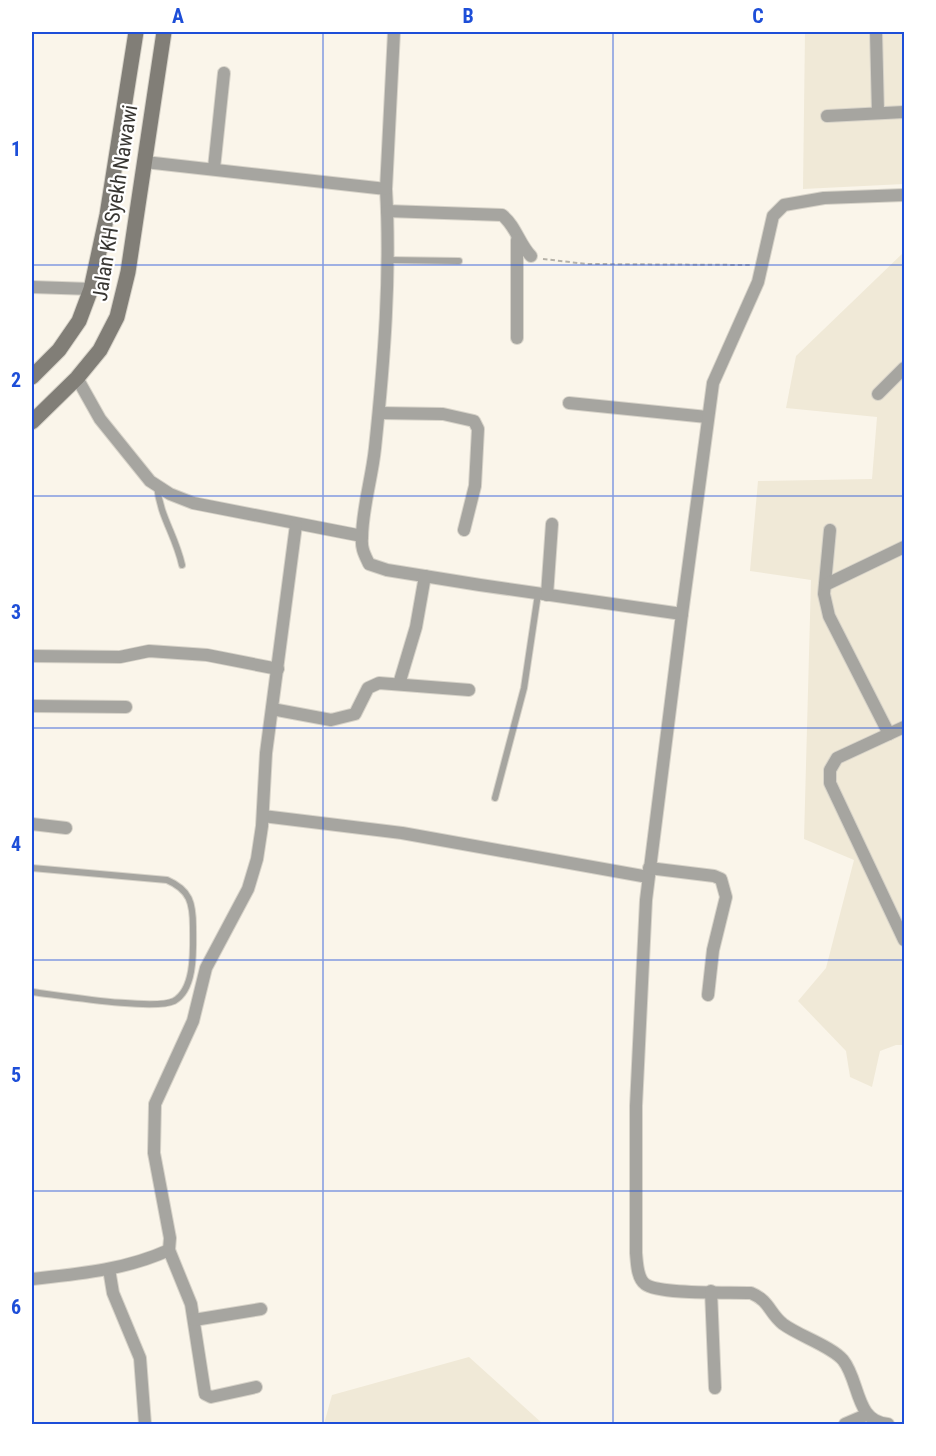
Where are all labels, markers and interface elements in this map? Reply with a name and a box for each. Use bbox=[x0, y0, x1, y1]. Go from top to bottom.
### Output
text: A bbox=[172, 4, 184, 28]
text: B bbox=[462, 4, 474, 28]
text: C bbox=[752, 4, 764, 28]
street label: Jalan KH Syekh Nawawi bbox=[88, 103, 142, 303]
text: 1 bbox=[11, 137, 21, 161]
text: 2 bbox=[11, 368, 21, 392]
text: 3 bbox=[11, 600, 21, 624]
text: 4 bbox=[11, 832, 21, 856]
text: 5 bbox=[11, 1063, 21, 1087]
text: 6 bbox=[11, 1295, 21, 1319]

